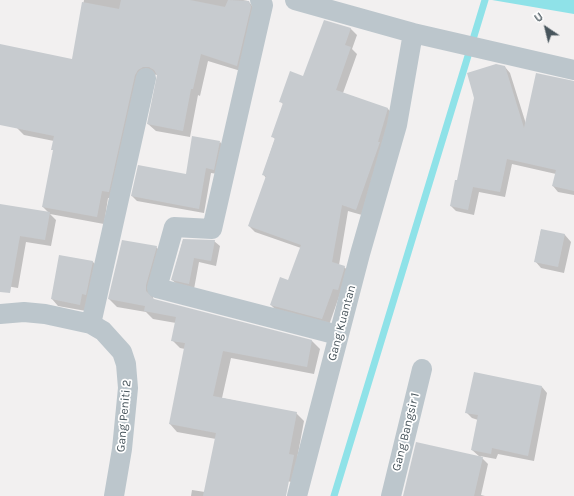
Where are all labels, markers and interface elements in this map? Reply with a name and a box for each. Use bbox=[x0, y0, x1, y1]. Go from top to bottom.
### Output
north arrow bbox=[526, 8, 566, 48]
text: U bbox=[532, 10, 546, 25]
street label: Gang Kuantan bbox=[325, 283, 359, 363]
street label: Gang Peniti 2 bbox=[114, 379, 134, 453]
street label: Gang Bangsir 1 bbox=[389, 391, 423, 473]

